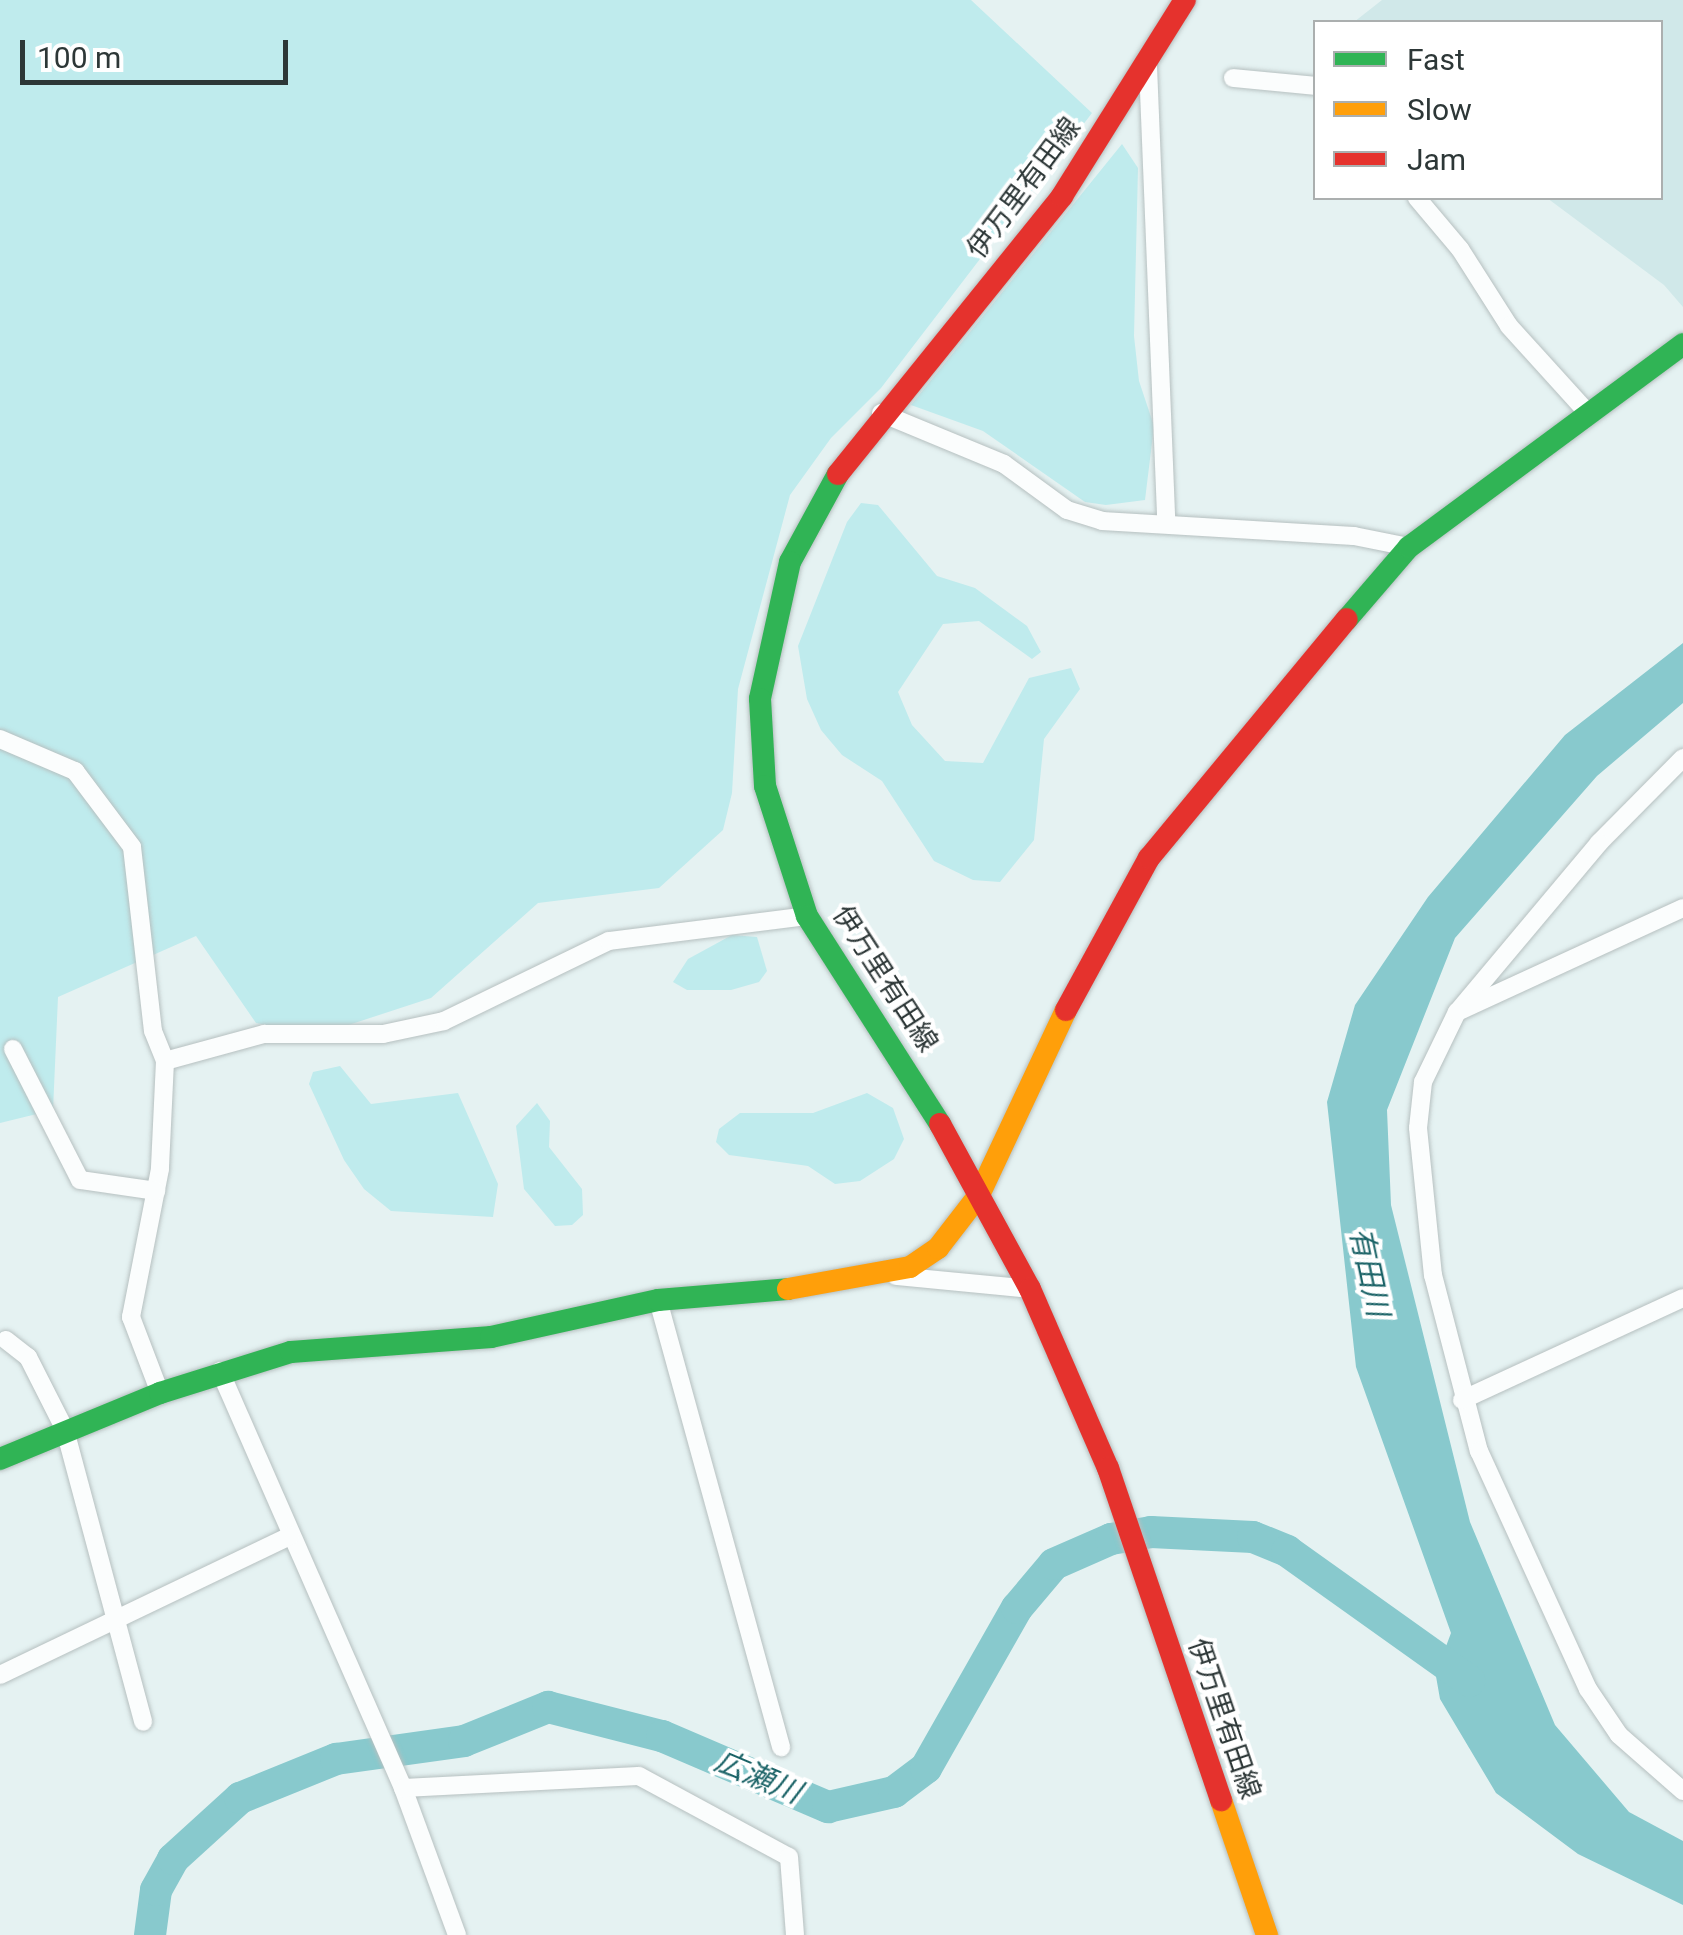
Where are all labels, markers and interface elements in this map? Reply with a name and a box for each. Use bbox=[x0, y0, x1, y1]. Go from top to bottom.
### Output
scale bar bbox=[25, 20, 292, 82]
legend bbox=[1313, 20, 1663, 200]
text: 100 m bbox=[37, 40, 121, 75]
text: Fast bbox=[1407, 42, 1465, 77]
text: Slow bbox=[1407, 92, 1472, 127]
street label: 伊万里有田線 bbox=[960, 111, 1088, 265]
text: Jam bbox=[1407, 142, 1466, 177]
street label: 伊万里有田線 bbox=[825, 899, 945, 1059]
water label: 有田川 bbox=[1342, 1224, 1396, 1320]
street label: 伊万里有田線 bbox=[1181, 1634, 1267, 1804]
water label: 広瀬川 bbox=[710, 1743, 806, 1811]

